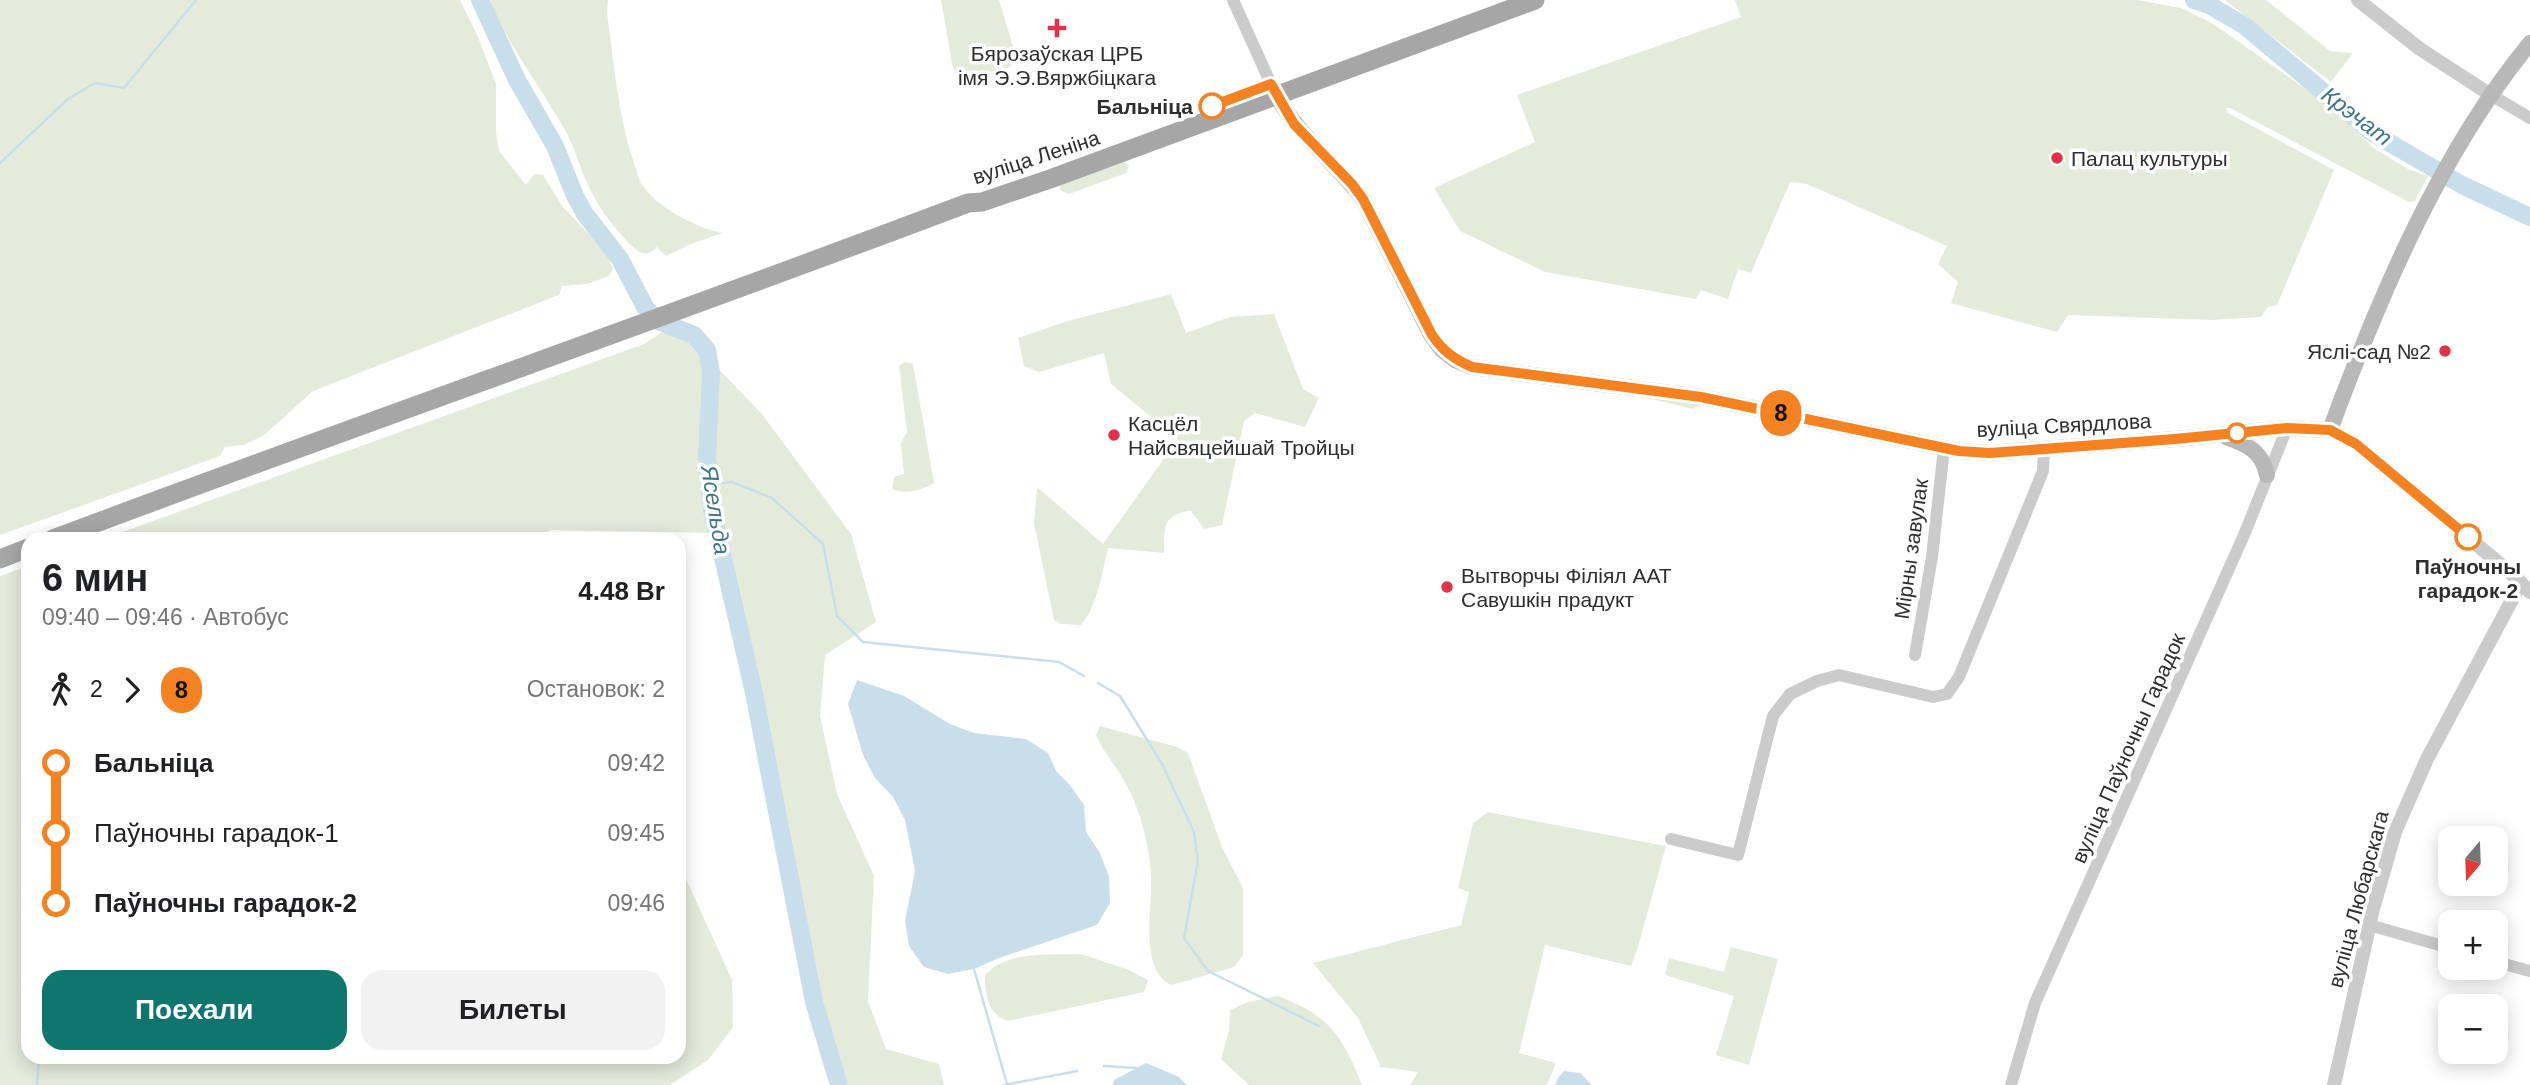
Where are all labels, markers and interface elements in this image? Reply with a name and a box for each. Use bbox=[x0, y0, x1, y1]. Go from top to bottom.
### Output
marker: Бярозаўская ЦРБ імя Э.Э.Вяржбіцкага bbox=[1047, 18, 1067, 38]
place label: Бярозаўская ЦРБ імя Э.Э.Вяржбіцкага bbox=[958, 42, 1156, 89]
water label: Крэчат bbox=[2317, 81, 2397, 151]
marker: Бальніца bbox=[1199, 93, 1225, 119]
place label: Бальніца bbox=[1097, 95, 1193, 118]
street label: вуліца Леніна bbox=[970, 126, 1103, 188]
place label: Палац культуры bbox=[2071, 147, 2227, 170]
marker: Палац культуры bbox=[2049, 150, 2065, 166]
place label: Яслі-сад №2 bbox=[2307, 340, 2431, 363]
marker: Яслі-сад №2 bbox=[2437, 343, 2453, 359]
line badge: 8 bbox=[1758, 390, 1804, 436]
text: 8 bbox=[1774, 399, 1788, 426]
street label: вуліца Свярдлова bbox=[1976, 409, 2152, 441]
place label: Касцёл Найсвяцейшай Тройцы bbox=[1128, 412, 1355, 459]
unlabelled marker bbox=[2227, 423, 2247, 443]
marker: Касцёл Найсвяцейшай Тройцы bbox=[1106, 427, 1122, 443]
water label: Ясельда bbox=[696, 462, 736, 556]
street label: Мірны завулак bbox=[1890, 477, 1932, 621]
marker: Паўночны гарадок-2 bbox=[2455, 524, 2481, 550]
place label: Паўночны гарадок-2 bbox=[2415, 555, 2521, 602]
text: 6 мин bbox=[42, 557, 148, 599]
place label: Вытворчы Філіял ААТ Савушкін прадукт bbox=[1461, 564, 1672, 611]
text: 4.48 Br bbox=[578, 576, 665, 606]
marker: Вытворчы Філіял ААТ Савушкін прадукт bbox=[1439, 579, 1455, 595]
text: 09:40 – 09:46 · Автобус bbox=[42, 604, 289, 630]
street label: вуліца Паўночны Гарадок bbox=[2067, 629, 2189, 866]
icon: walk bbox=[42, 671, 80, 709]
icon: forward bbox=[113, 671, 151, 709]
text: 2 bbox=[90, 676, 103, 702]
text: 8 bbox=[175, 676, 188, 703]
text: Остановок: 2 bbox=[527, 676, 665, 702]
text: Бальніца bbox=[94, 748, 213, 778]
text: 09:42 bbox=[607, 750, 665, 776]
street label: вуліца Любарскага bbox=[2323, 808, 2393, 990]
text: Паўночны гарадок-1 bbox=[94, 818, 339, 848]
text: 09:45 bbox=[607, 820, 665, 846]
north arrow bbox=[2438, 826, 2508, 896]
map controls bbox=[2438, 826, 2508, 1064]
text: Паўночны гарадок-2 bbox=[94, 888, 357, 918]
text: 09:46 bbox=[607, 890, 665, 916]
button: + bbox=[2438, 910, 2508, 980]
button: Поехали bbox=[42, 970, 347, 1050]
button: Билеты bbox=[361, 970, 665, 1050]
button: − bbox=[2438, 994, 2508, 1064]

